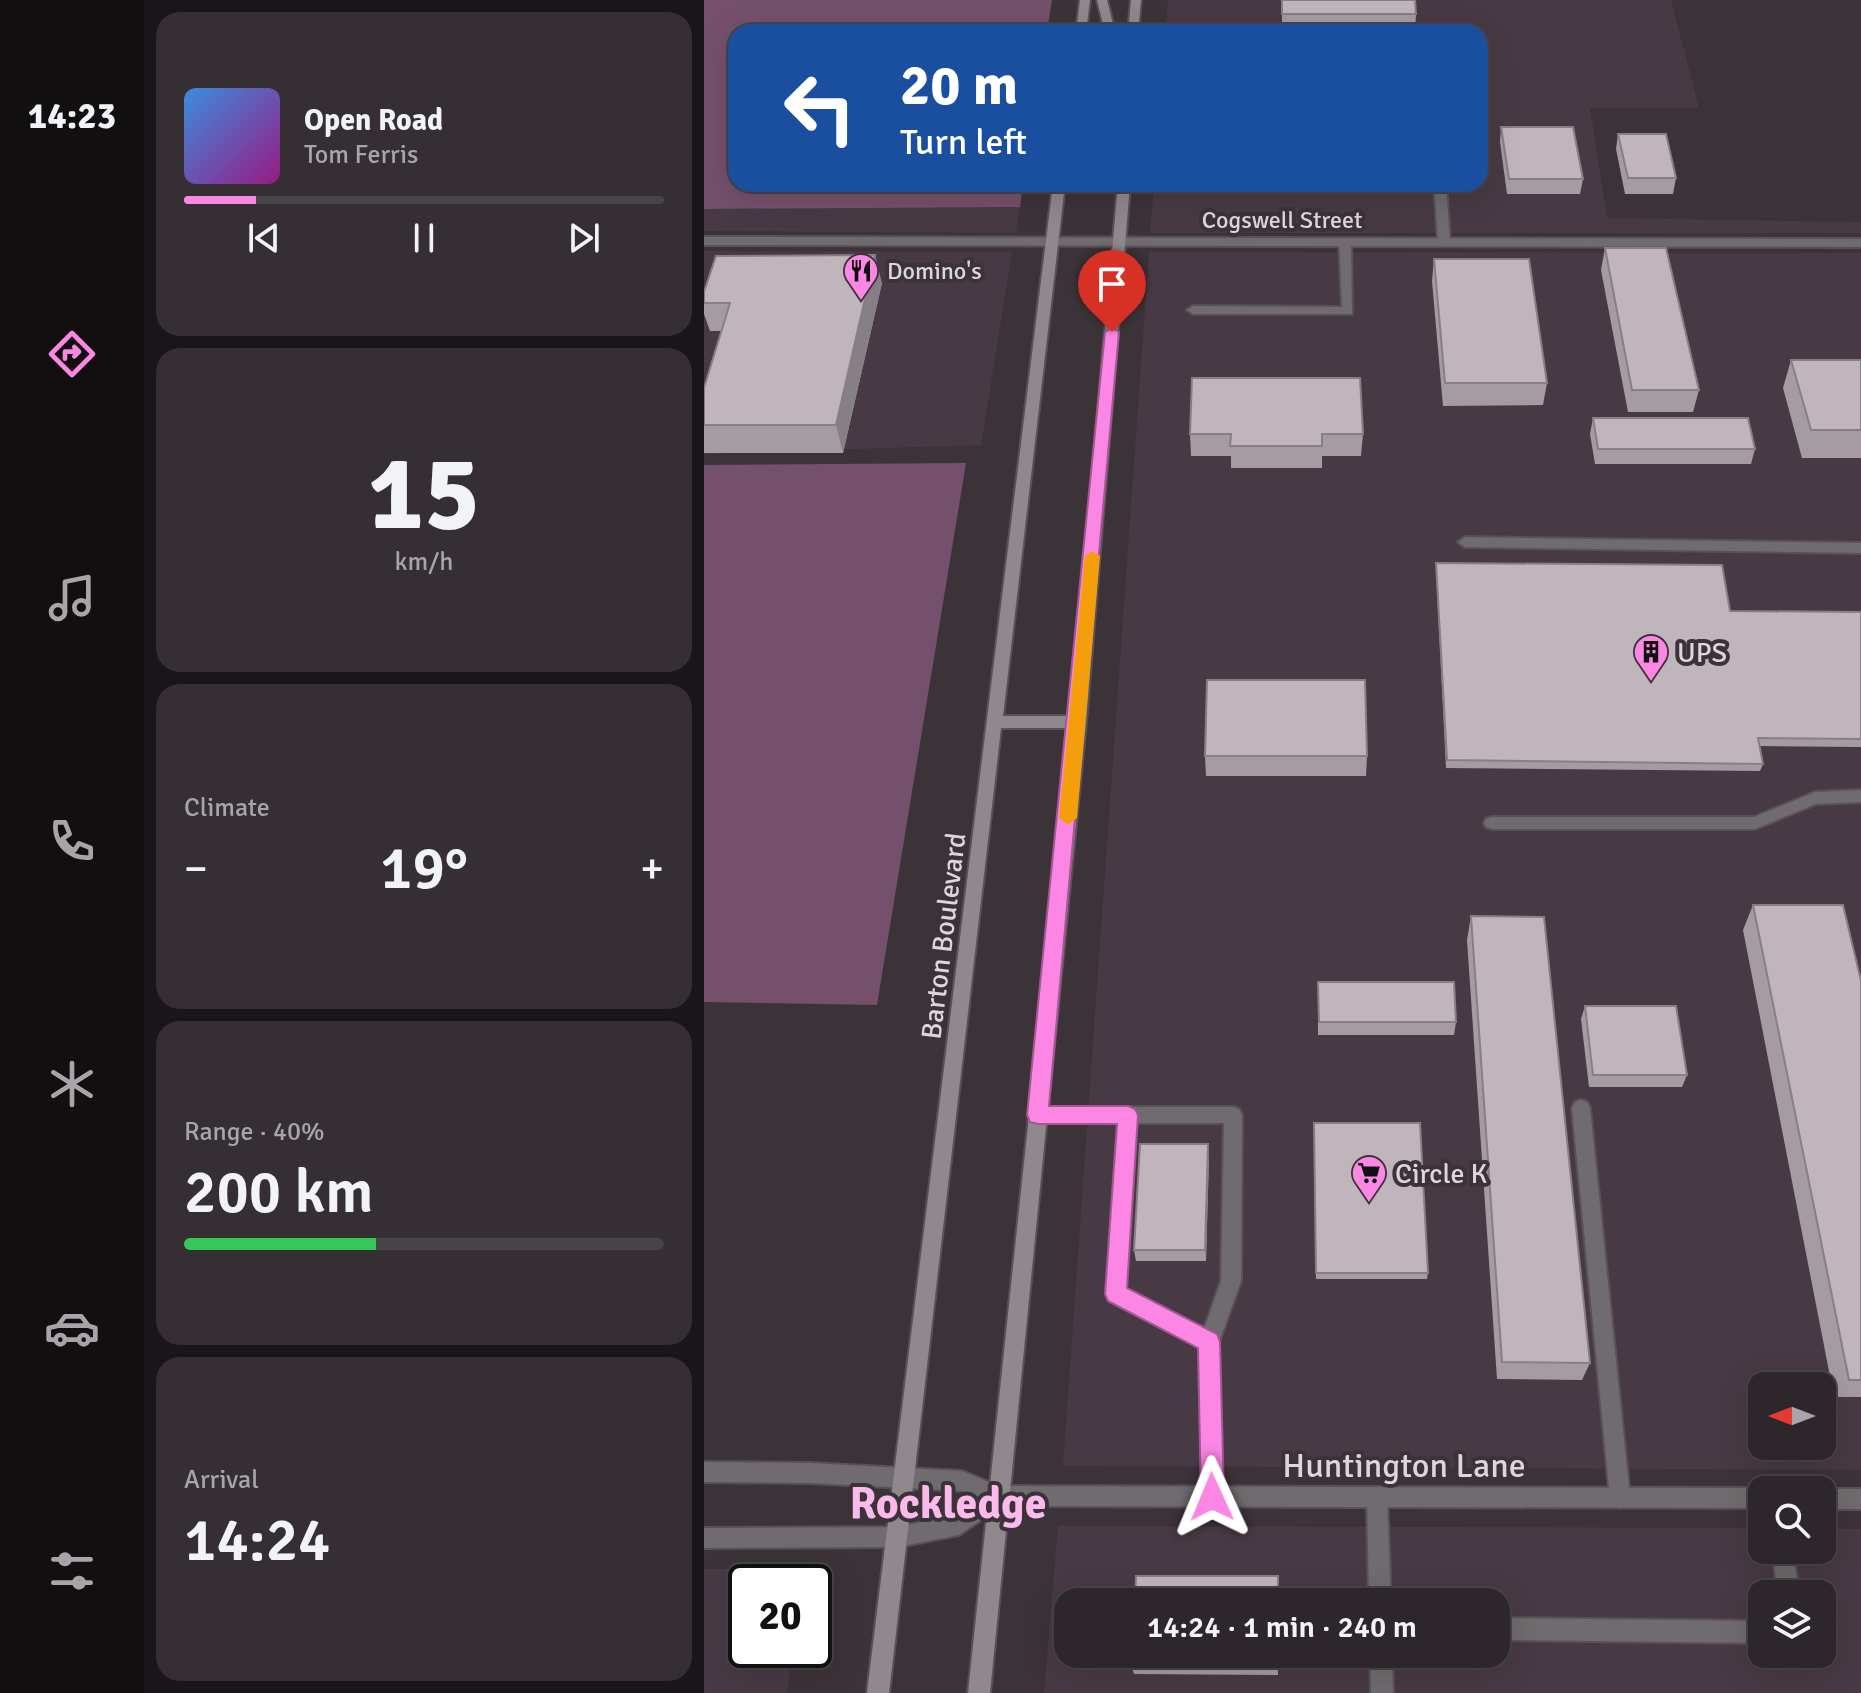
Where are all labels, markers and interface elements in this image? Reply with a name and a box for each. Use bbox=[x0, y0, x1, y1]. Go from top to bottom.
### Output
text: 20 m bbox=[900, 51, 1018, 120]
icon: left bbox=[768, 56, 872, 160]
text: 14:23 bbox=[28, 94, 116, 139]
text: Open Road bbox=[304, 102, 443, 139]
text: Turn left bbox=[900, 120, 1027, 165]
text: Tom Ferris bbox=[304, 139, 418, 171]
street label: Cogswell Street bbox=[1202, 205, 1362, 235]
icon: previous bbox=[242, 216, 286, 260]
icon: pause bbox=[402, 216, 446, 260]
icon: next bbox=[562, 216, 606, 260]
pin bbox=[1078, 250, 1146, 332]
restaurant icon: Domino's bbox=[842, 252, 880, 302]
place label: Domino's bbox=[887, 256, 982, 286]
icon: arrive bbox=[1090, 262, 1134, 306]
icon: directions bbox=[44, 326, 100, 382]
text: 15 bbox=[368, 430, 480, 558]
text: km/h bbox=[395, 546, 453, 578]
icon: music bbox=[44, 570, 100, 626]
building icon: UPS bbox=[1632, 633, 1670, 683]
place label: UPS bbox=[1677, 636, 1727, 670]
text: Climate bbox=[184, 792, 270, 824]
icon: phone bbox=[44, 813, 100, 869]
street label: Barton Boulevard bbox=[914, 831, 974, 1041]
text: 19° bbox=[380, 832, 468, 906]
text: − bbox=[184, 842, 208, 896]
text: + bbox=[640, 842, 664, 896]
icon: climate bbox=[44, 1056, 100, 1112]
text: Range · 40% bbox=[184, 1116, 325, 1148]
supermarket icon: Circle K bbox=[1350, 1154, 1388, 1204]
text: 200 km bbox=[184, 1156, 373, 1230]
place label: Circle K bbox=[1395, 1157, 1488, 1191]
icon: car bbox=[44, 1300, 100, 1356]
north arrow bbox=[1748, 1372, 1836, 1460]
map controls bbox=[1748, 1372, 1836, 1668]
street label: Huntington Lane bbox=[1282, 1445, 1526, 1487]
position arrow bbox=[1170, 1455, 1254, 1539]
text: Arrival bbox=[184, 1464, 259, 1496]
button: search bbox=[1748, 1476, 1836, 1564]
district label: Rockledge bbox=[849, 1477, 1047, 1531]
text: 14:24 bbox=[184, 1504, 331, 1578]
icon: filters bbox=[44, 1543, 100, 1599]
speed limit sign: 20 bbox=[728, 1564, 832, 1668]
button: layers bbox=[1748, 1580, 1836, 1668]
text: 14:24 · 1 min · 240 m bbox=[1147, 1609, 1417, 1646]

